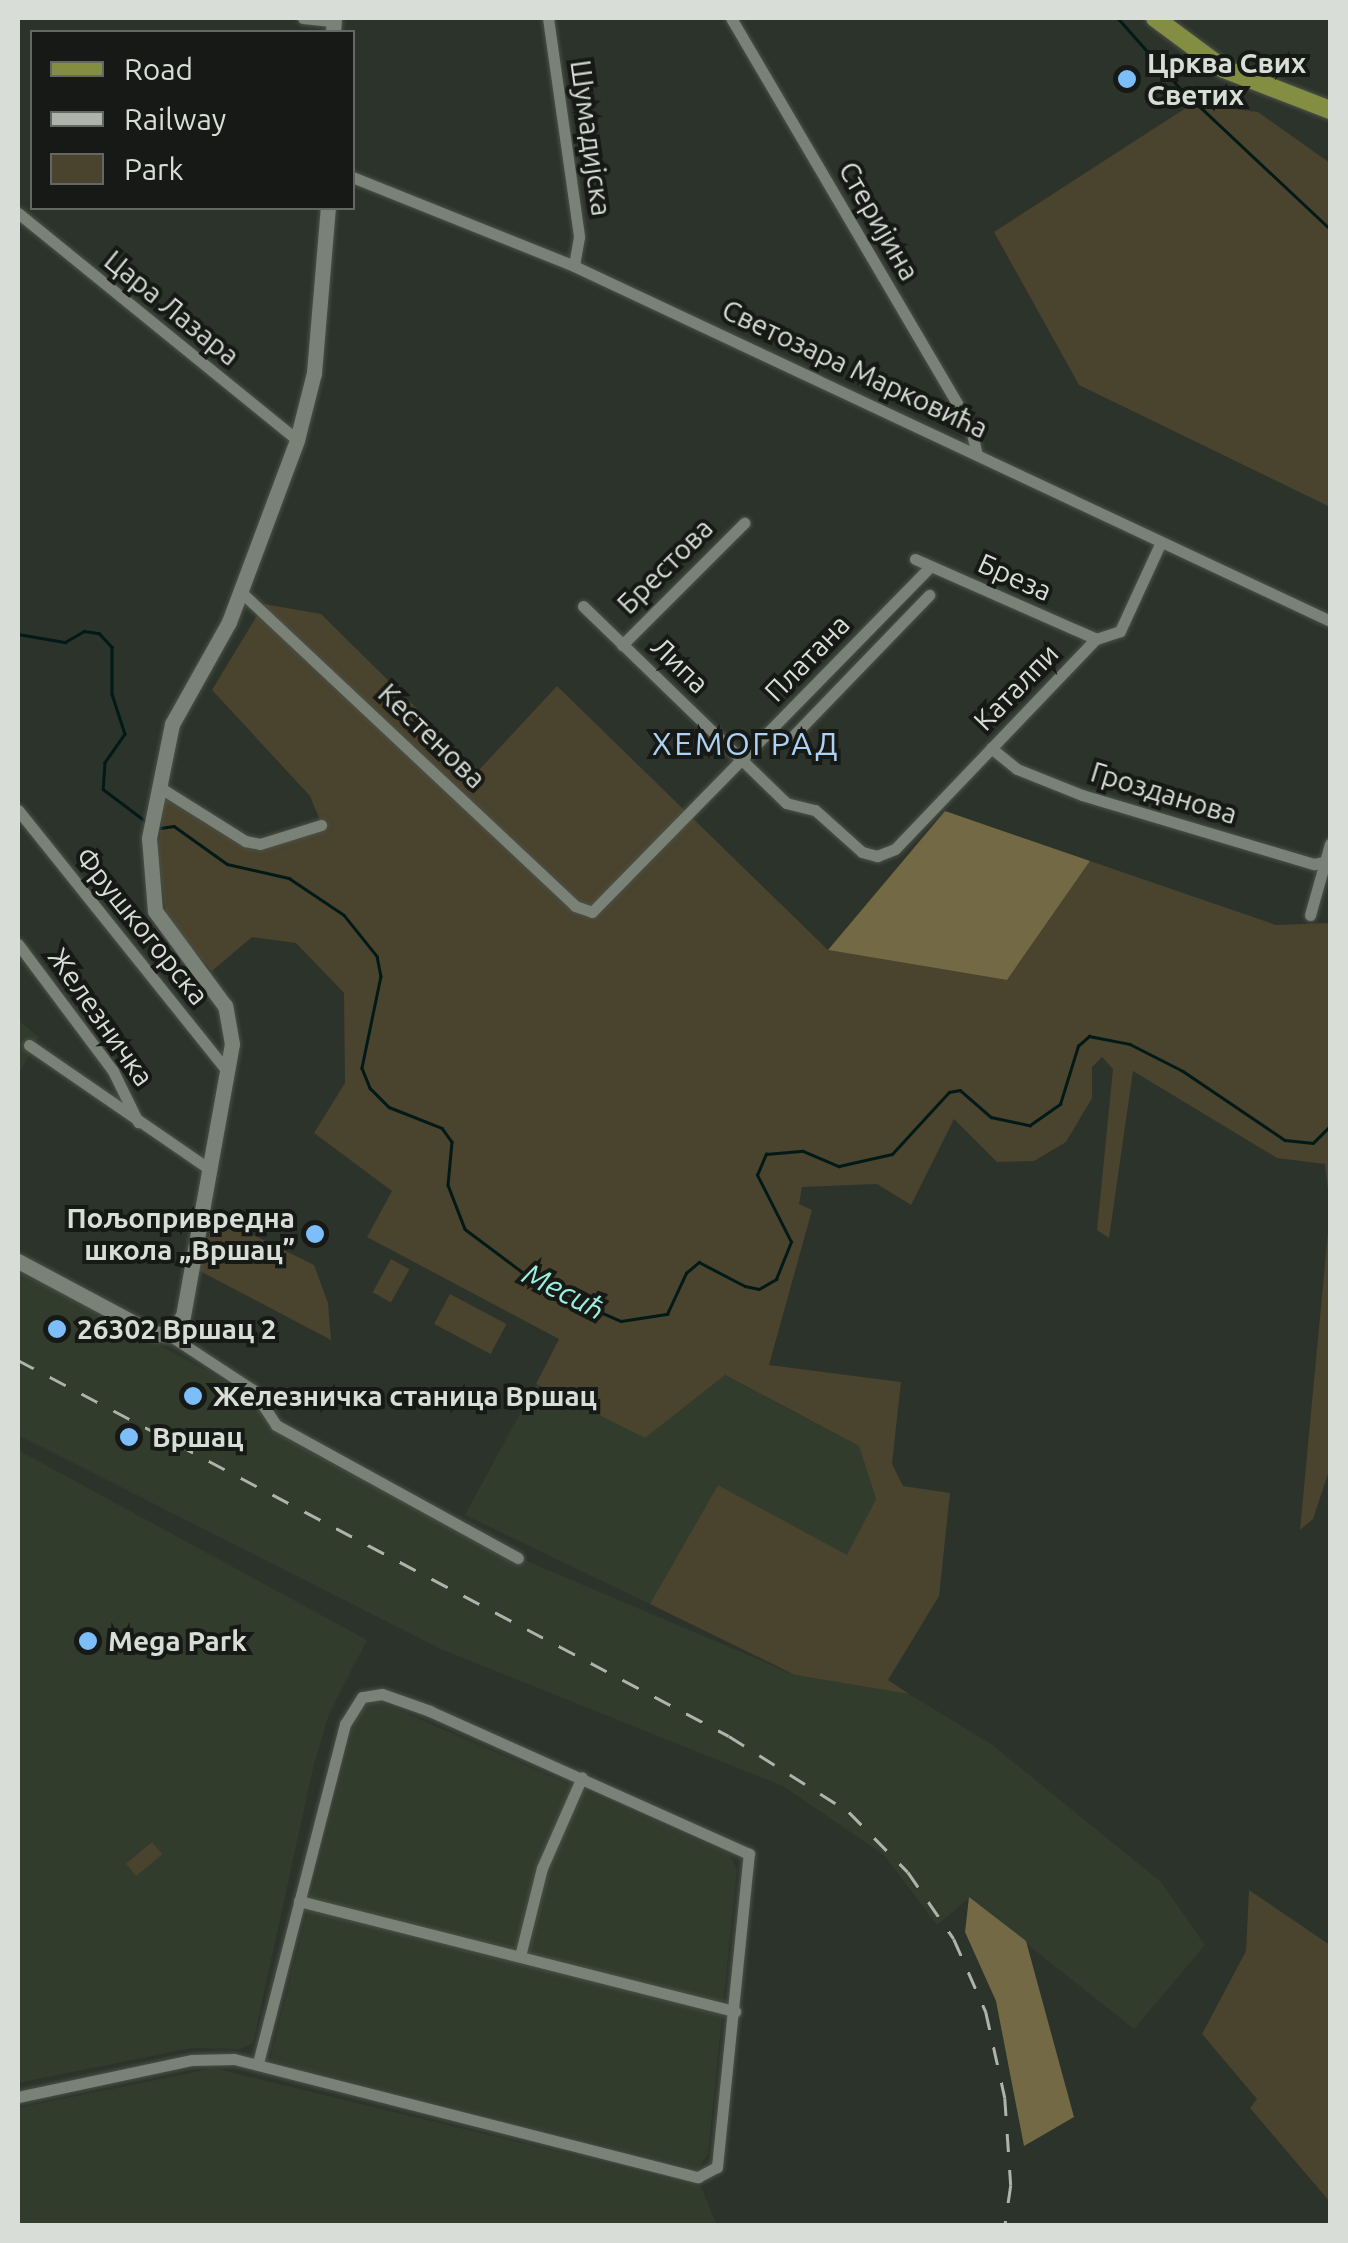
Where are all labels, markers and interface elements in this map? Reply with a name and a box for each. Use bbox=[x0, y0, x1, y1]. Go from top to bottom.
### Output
legend bbox=[30, 30, 355, 210]
place label: Црква Свих Светих bbox=[1147, 46, 1306, 112]
text: Road bbox=[124, 52, 193, 86]
street label: Шумадијска bbox=[563, 58, 619, 218]
marker: Црква Свих Светих bbox=[1116, 68, 1138, 90]
text: Railway bbox=[124, 102, 226, 136]
text: Park bbox=[124, 152, 184, 186]
street label: Стеријина bbox=[832, 156, 926, 286]
street label: Цара Лазара bbox=[98, 243, 246, 373]
street label: Светозара Марковића bbox=[717, 293, 993, 445]
street label: Брестова bbox=[610, 511, 720, 621]
street label: Бреза bbox=[973, 546, 1057, 608]
street label: Платана bbox=[758, 608, 856, 708]
street label: Липа bbox=[644, 630, 716, 700]
street label: Каталпи bbox=[967, 637, 1065, 737]
street label: Кестенова bbox=[371, 677, 493, 795]
district label: ХЕМОГРАД bbox=[652, 724, 840, 762]
street label: Грозданова bbox=[1087, 755, 1241, 831]
street label: Фрушкогорска bbox=[68, 841, 216, 1011]
street label: Железничка bbox=[41, 941, 161, 1093]
place label: Пољопривредна школа „Вршац” bbox=[66, 1201, 295, 1267]
marker: Пољопривредна школа „Вршац” bbox=[304, 1223, 326, 1245]
water label: Месић bbox=[517, 1255, 611, 1327]
place label: 26302 Вршац 2 bbox=[77, 1312, 277, 1346]
marker: 26302 Вршац 2 bbox=[46, 1318, 68, 1340]
place label: Железничка станица Вршац bbox=[213, 1379, 597, 1413]
marker: Железничка станица Вршац bbox=[182, 1385, 204, 1407]
place label: Вршац bbox=[152, 1420, 244, 1454]
marker: Вршац bbox=[116, 1424, 142, 1450]
place label: Mega Park bbox=[108, 1624, 247, 1658]
marker: Mega Park bbox=[77, 1630, 99, 1652]

